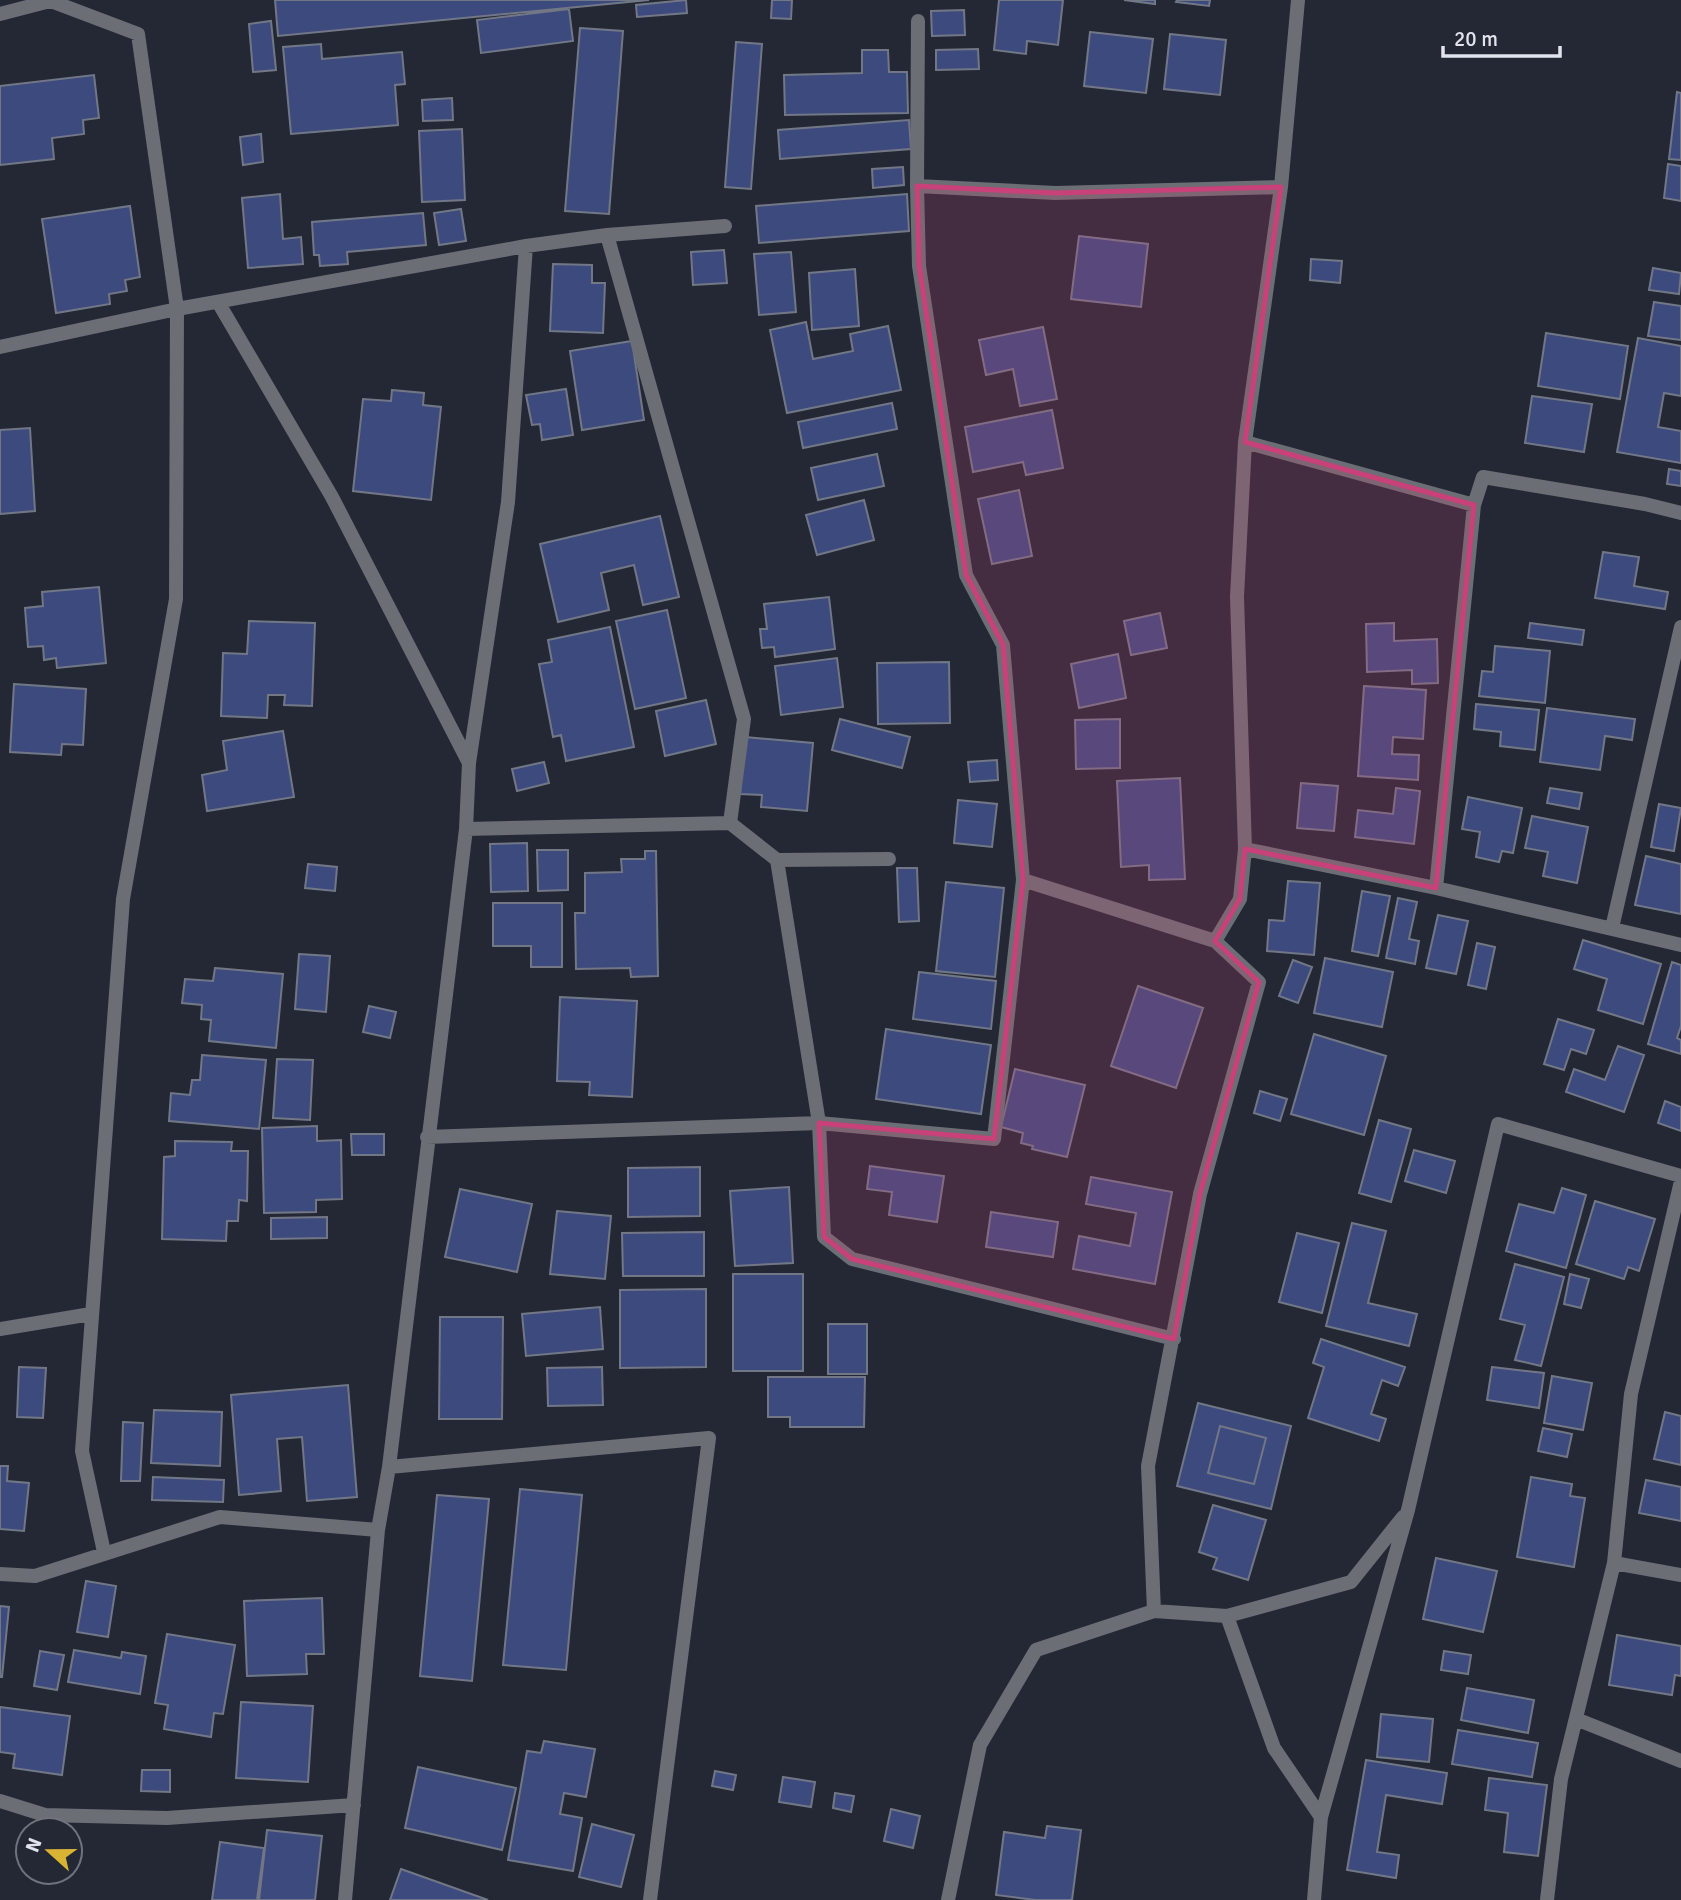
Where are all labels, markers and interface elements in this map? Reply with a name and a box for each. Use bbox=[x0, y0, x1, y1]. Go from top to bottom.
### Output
scale bar bbox=[1443, 14, 1560, 58]
text: 20 m bbox=[1454, 26, 1498, 52]
north arrow bbox=[14, 1816, 84, 1886]
text: N bbox=[20, 1835, 48, 1856]

